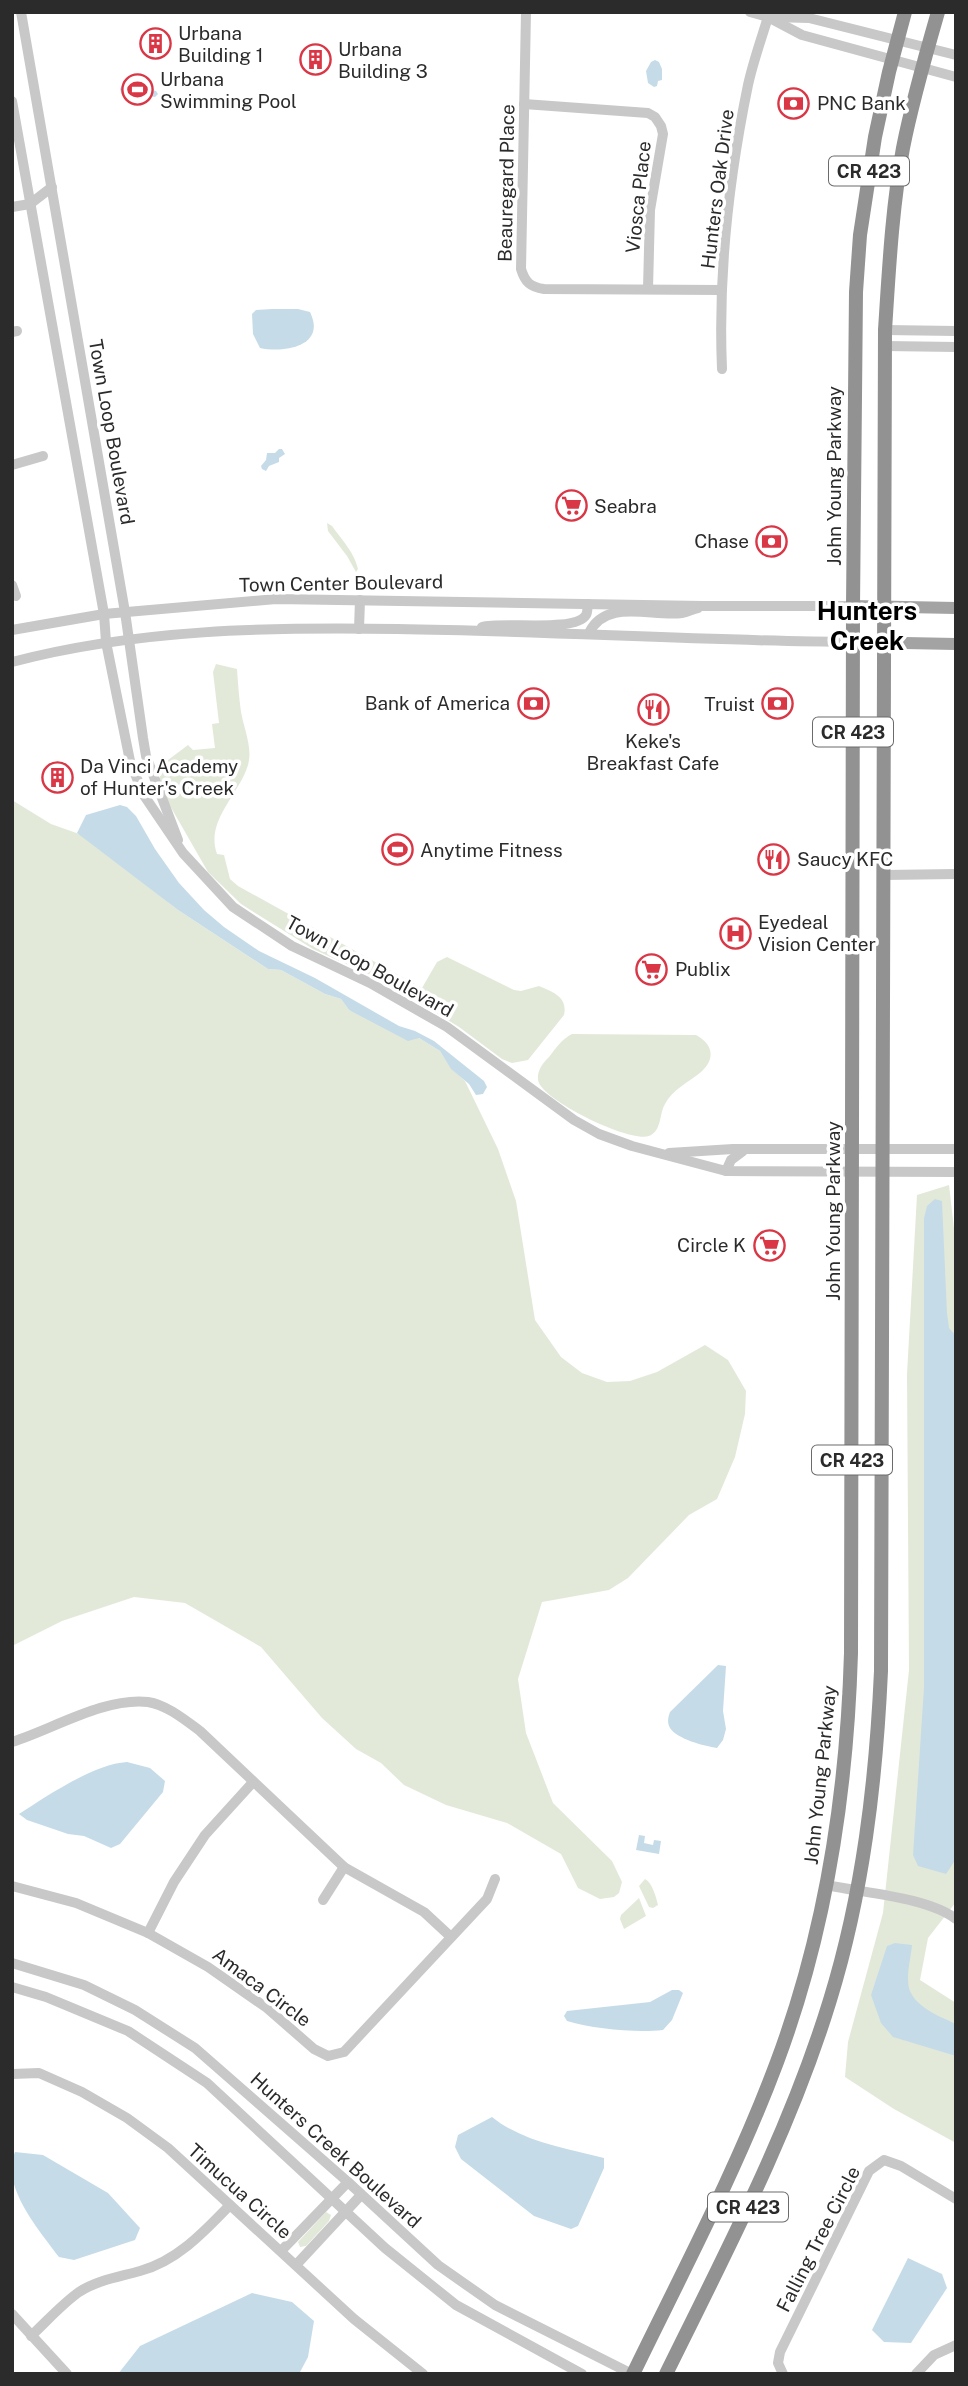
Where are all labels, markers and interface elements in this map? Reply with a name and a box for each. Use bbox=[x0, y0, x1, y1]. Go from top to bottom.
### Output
place label: Urbana Building 1 bbox=[178, 22, 263, 66]
building icon: Urbana Building 1 bbox=[138, 27, 172, 61]
place label: Urbana Building 3 bbox=[338, 38, 428, 82]
building icon: Urbana Building 3 bbox=[298, 43, 332, 77]
place label: Urbana Swimming Pool bbox=[160, 68, 297, 112]
sports icon: Urbana Swimming Pool bbox=[120, 73, 154, 107]
bank icon: PNC Bank bbox=[777, 86, 811, 120]
place label: PNC Bank bbox=[817, 92, 906, 114]
street label: Beauregard Place bbox=[494, 104, 518, 262]
street label: Hunters Oak Drive bbox=[696, 108, 738, 270]
street label: Viosca Place bbox=[621, 140, 655, 254]
road number: CR 423 bbox=[829, 156, 909, 186]
street label: Town Loop Boulevard bbox=[85, 338, 139, 526]
street label: John Young Parkway bbox=[823, 386, 845, 566]
supermarket icon: Seabra bbox=[554, 489, 588, 523]
place label: Seabra bbox=[594, 495, 657, 517]
bank icon: Chase bbox=[755, 524, 789, 558]
place label: Chase bbox=[694, 530, 749, 552]
street label: Town Center Boulevard bbox=[239, 570, 443, 596]
district label: Hunters Creek bbox=[817, 595, 917, 656]
bank icon: Bank of America bbox=[516, 686, 550, 720]
bank icon: Truist bbox=[761, 687, 795, 721]
place label: Bank of America bbox=[365, 692, 510, 714]
restaurant icon: Keke's Breakfast Cafe bbox=[636, 693, 670, 727]
place label: Truist bbox=[704, 693, 755, 715]
road number: CR 423 bbox=[813, 718, 893, 746]
place label: Keke's Breakfast Cafe bbox=[587, 730, 719, 774]
place label: Da Vinci Academy of Hunter's Creek bbox=[80, 755, 238, 799]
building icon: Da Vinci Academy of Hunter's Creek bbox=[40, 760, 74, 794]
sports icon: Anytime Fitness bbox=[380, 833, 414, 867]
place label: Anytime Fitness bbox=[420, 839, 563, 861]
restaurant icon: Saucy KFC bbox=[757, 842, 791, 876]
place label: Saucy KFC bbox=[797, 848, 893, 870]
street label: Town Loop Boulevard bbox=[283, 911, 457, 1021]
place label: Eyedeal Vision Center bbox=[758, 911, 876, 955]
hospital icon: Eyedeal Vision Center bbox=[718, 916, 752, 950]
supermarket icon: Publix bbox=[635, 952, 669, 986]
place label: Publix bbox=[675, 958, 731, 980]
street label: John Young Parkway bbox=[822, 1121, 844, 1301]
supermarket icon: Circle K bbox=[752, 1228, 786, 1262]
place label: Circle K bbox=[677, 1234, 746, 1256]
road number: CR 423 bbox=[812, 1446, 892, 1475]
street label: John Young Parkway bbox=[800, 1684, 840, 1866]
street label: Amaca Circle bbox=[209, 1943, 315, 2031]
street label: Hunters Creek Boulevard bbox=[246, 2068, 426, 2232]
street label: Timucua Circle bbox=[184, 2139, 296, 2243]
street label: Falling Tree Circle bbox=[772, 2163, 864, 2315]
road number: CR 423 bbox=[708, 2192, 788, 2222]

